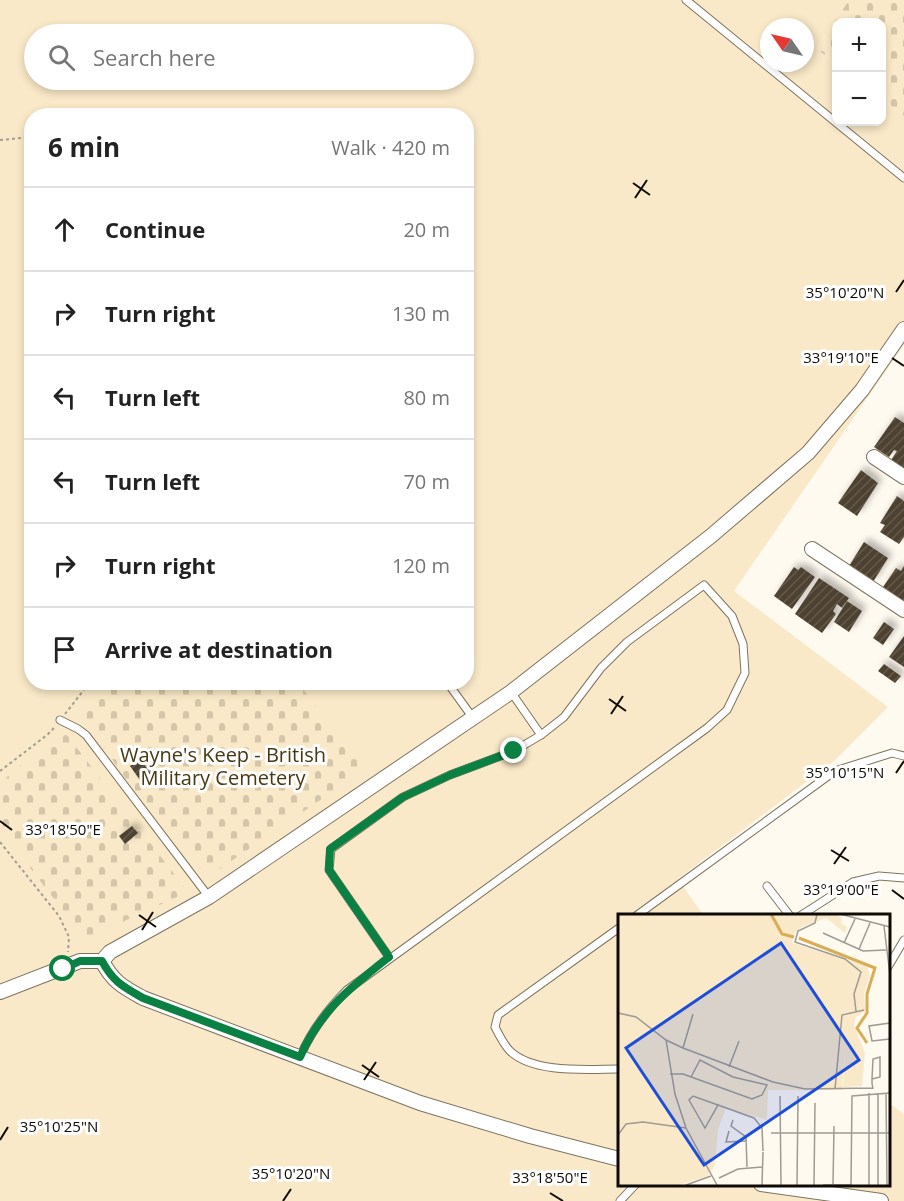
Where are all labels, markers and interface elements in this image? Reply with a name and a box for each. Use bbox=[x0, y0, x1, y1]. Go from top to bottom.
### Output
north arrow bbox=[760, 18, 814, 72]
map controls bbox=[832, 18, 886, 126]
button: + bbox=[832, 18, 886, 72]
search box bbox=[24, 24, 474, 90]
icon: search bbox=[45, 41, 78, 74]
text: Search here bbox=[93, 42, 216, 72]
button: − bbox=[832, 72, 886, 126]
text: 6 min bbox=[48, 129, 120, 165]
text: Walk · 420 m bbox=[331, 134, 450, 161]
icon: ahead bbox=[48, 213, 81, 246]
text: Continue bbox=[105, 214, 205, 244]
text: 20 m bbox=[403, 216, 450, 243]
text: 35°10'20"N bbox=[806, 282, 884, 302]
icon: right bbox=[48, 297, 81, 330]
text: Turn right bbox=[105, 298, 216, 328]
text: 130 m bbox=[392, 300, 450, 327]
text: 33°19'10"E bbox=[803, 347, 879, 367]
icon: left bbox=[48, 381, 81, 414]
text: Turn left bbox=[105, 382, 200, 412]
text: 80 m bbox=[403, 384, 450, 411]
icon: left bbox=[48, 465, 81, 498]
text: Turn left bbox=[105, 466, 200, 496]
text: 70 m bbox=[403, 468, 450, 495]
icon: right bbox=[48, 549, 81, 582]
text: Turn right bbox=[105, 550, 216, 580]
text: 120 m bbox=[392, 552, 450, 579]
icon: arrive bbox=[48, 633, 81, 666]
text: Arrive at destination bbox=[105, 634, 333, 664]
route end bbox=[500, 737, 526, 763]
park label: Wayne's Keep - British Military Cemetery bbox=[120, 741, 326, 791]
text: 35°10'15"N bbox=[806, 762, 884, 782]
text: 33°18'50"E bbox=[25, 819, 101, 839]
text: 33°19'00"E bbox=[803, 879, 879, 899]
inset map bbox=[618, 914, 889, 1186]
route start bbox=[49, 955, 75, 981]
text: 35°10'25"N bbox=[20, 1116, 98, 1136]
text: 35°10'20"N bbox=[252, 1163, 330, 1183]
text: 33°18'50"E bbox=[512, 1167, 588, 1187]

